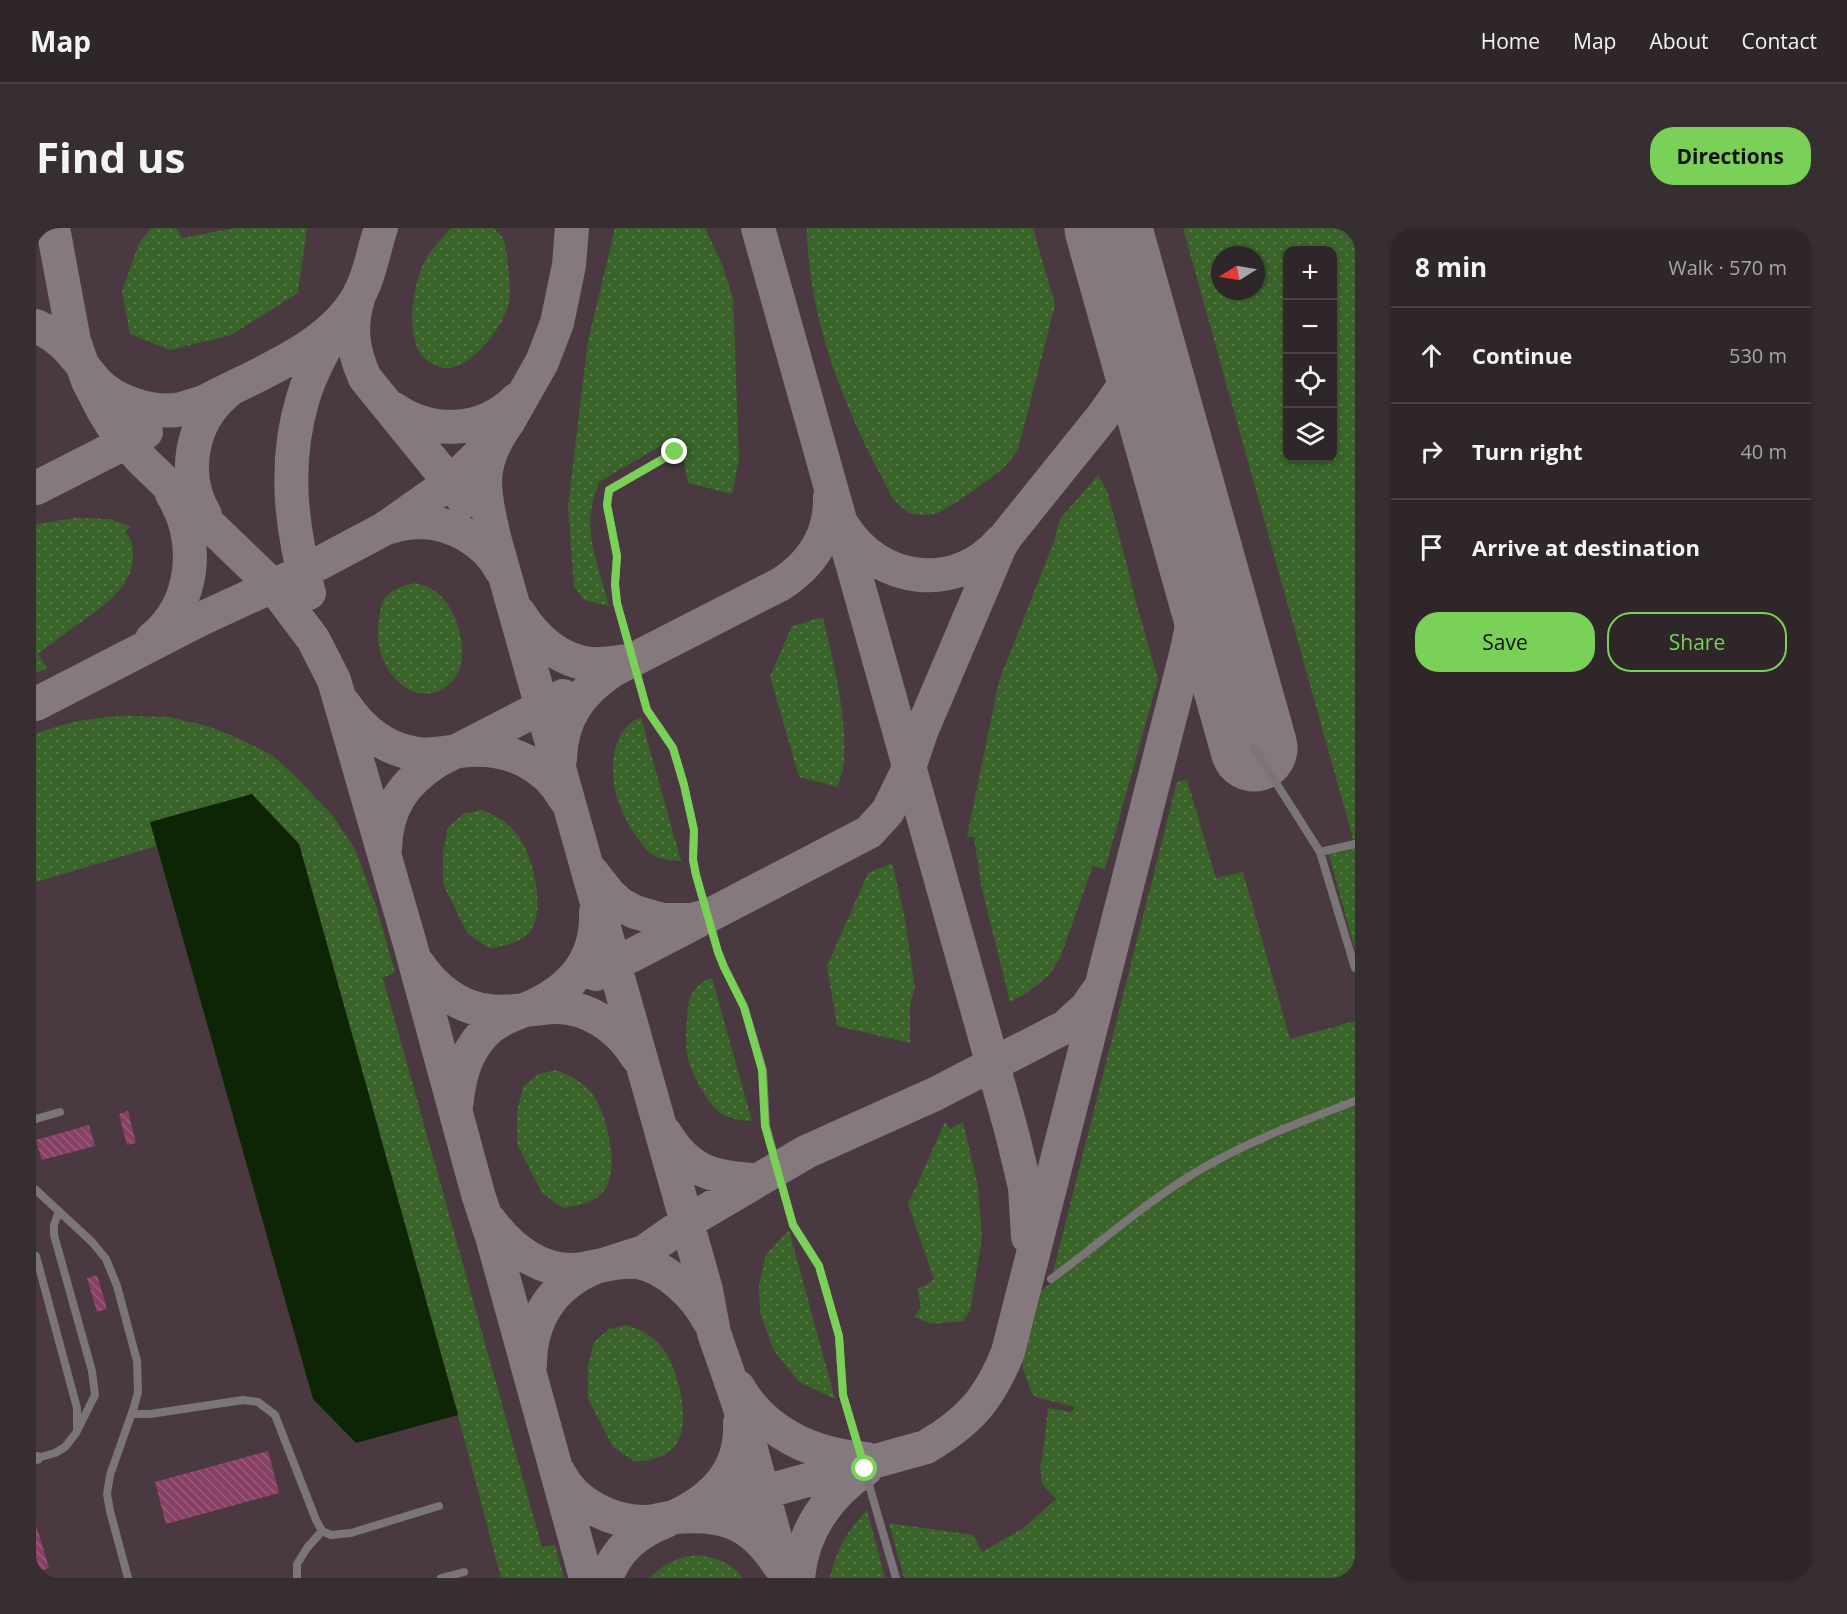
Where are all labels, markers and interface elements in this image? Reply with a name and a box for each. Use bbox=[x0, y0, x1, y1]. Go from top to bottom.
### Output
text: Map bbox=[30, 22, 91, 60]
text: Home bbox=[1481, 27, 1540, 55]
text: Map bbox=[1573, 27, 1616, 55]
text: About bbox=[1649, 27, 1709, 55]
text: Contact bbox=[1742, 27, 1817, 55]
button: Directions bbox=[1650, 127, 1811, 185]
text: Find us bbox=[36, 128, 185, 185]
north arrow bbox=[1211, 246, 1265, 300]
map controls bbox=[1283, 246, 1337, 462]
button: + bbox=[1283, 246, 1337, 300]
text: 8 min bbox=[1415, 249, 1487, 285]
text: Walk · 570 m bbox=[1668, 254, 1787, 281]
button: − bbox=[1283, 300, 1337, 354]
icon: ahead bbox=[1415, 339, 1448, 372]
text: Continue bbox=[1472, 340, 1572, 370]
text: 530 m bbox=[1729, 342, 1787, 369]
button: locate bbox=[1283, 354, 1337, 408]
button: layers bbox=[1283, 408, 1337, 462]
icon: right bbox=[1415, 435, 1448, 468]
text: Turn right bbox=[1472, 436, 1583, 466]
route end bbox=[661, 438, 687, 464]
text: 40 m bbox=[1740, 438, 1787, 465]
icon: arrive bbox=[1415, 531, 1448, 564]
text: Arrive at destination bbox=[1472, 532, 1700, 562]
button: Save bbox=[1415, 612, 1595, 672]
button: Share bbox=[1607, 612, 1787, 672]
route start bbox=[851, 1455, 877, 1481]

